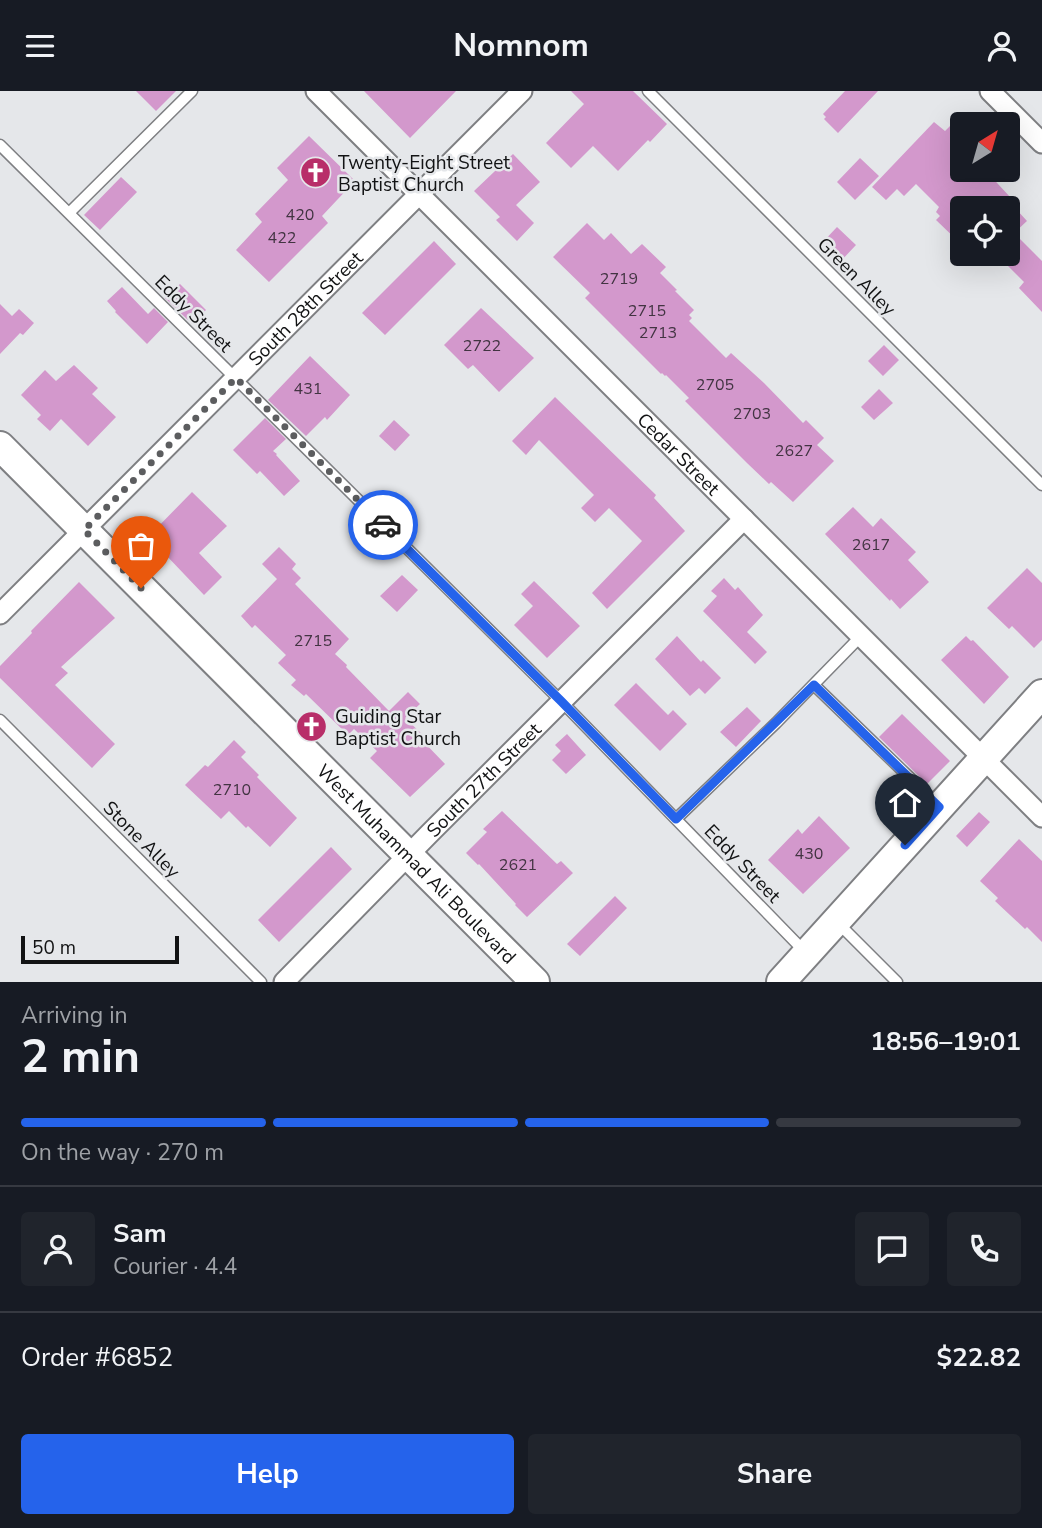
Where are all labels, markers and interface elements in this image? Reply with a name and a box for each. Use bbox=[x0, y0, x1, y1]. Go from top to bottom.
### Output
text: Nomnom bbox=[453, 24, 589, 67]
icon: menu bbox=[21, 27, 59, 65]
icon: person bbox=[983, 27, 1021, 65]
north arrow bbox=[950, 112, 1020, 182]
map controls bbox=[950, 112, 1020, 266]
place label: Twenty-Eight Street Baptist Church bbox=[338, 150, 510, 198]
church icon: Twenty-Eight Street Baptist Church bbox=[298, 156, 332, 190]
button: locate bbox=[950, 196, 1020, 266]
house number: 420 bbox=[286, 204, 314, 226]
house number: 422 bbox=[268, 227, 296, 249]
street label: Green Alley bbox=[811, 232, 901, 322]
street label: South 28th Street bbox=[243, 246, 369, 372]
house number: 2719 bbox=[600, 268, 638, 290]
street label: Eddy Street bbox=[149, 269, 238, 358]
house number: 2715 bbox=[628, 300, 666, 322]
house number: 2713 bbox=[639, 322, 677, 344]
house number: 2722 bbox=[463, 335, 501, 357]
house number: 2705 bbox=[696, 374, 734, 396]
house number: 431 bbox=[294, 378, 322, 400]
house number: 2703 bbox=[733, 403, 771, 425]
street label: Cedar Street bbox=[631, 407, 725, 502]
house number: 2627 bbox=[775, 440, 813, 462]
courier bbox=[348, 490, 418, 560]
icon: car bbox=[364, 506, 402, 544]
pin bbox=[111, 516, 171, 588]
icon: bag bbox=[122, 527, 160, 565]
house number: 2617 bbox=[852, 534, 890, 556]
house number: 2715 bbox=[294, 630, 332, 652]
place label: Guiding Star Baptist Church bbox=[335, 704, 461, 752]
church icon: Guiding Star Baptist Church bbox=[295, 710, 329, 744]
street label: South 27th Street bbox=[421, 717, 547, 843]
street label: West Muhammad Ali Boulevard bbox=[311, 759, 522, 970]
pin bbox=[875, 773, 935, 845]
house number: 2710 bbox=[213, 779, 251, 801]
icon: home bbox=[886, 784, 924, 822]
street label: Stone Alley bbox=[97, 795, 186, 884]
street label: Eddy Street bbox=[698, 819, 786, 909]
house number: 430 bbox=[795, 843, 823, 865]
house number: 2621 bbox=[499, 854, 537, 876]
scale bar bbox=[21, 933, 178, 965]
text: 50 m bbox=[32, 935, 76, 961]
text: Arriving in bbox=[21, 1000, 128, 1031]
text: 18:56–19:01 bbox=[870, 1024, 1021, 1059]
text: 2 min bbox=[21, 1025, 140, 1088]
text: On the way · 270 m bbox=[21, 1137, 224, 1168]
button: person bbox=[21, 1212, 95, 1286]
button: chat bbox=[855, 1212, 929, 1286]
button: phone bbox=[947, 1212, 1021, 1286]
text: Sam bbox=[113, 1216, 166, 1251]
text: Courier · 4.4 bbox=[113, 1251, 237, 1282]
text: Order #6852 bbox=[21, 1340, 173, 1375]
text: $22.82 bbox=[937, 1340, 1021, 1375]
button: Help bbox=[21, 1434, 514, 1514]
button: Share bbox=[528, 1434, 1021, 1514]

